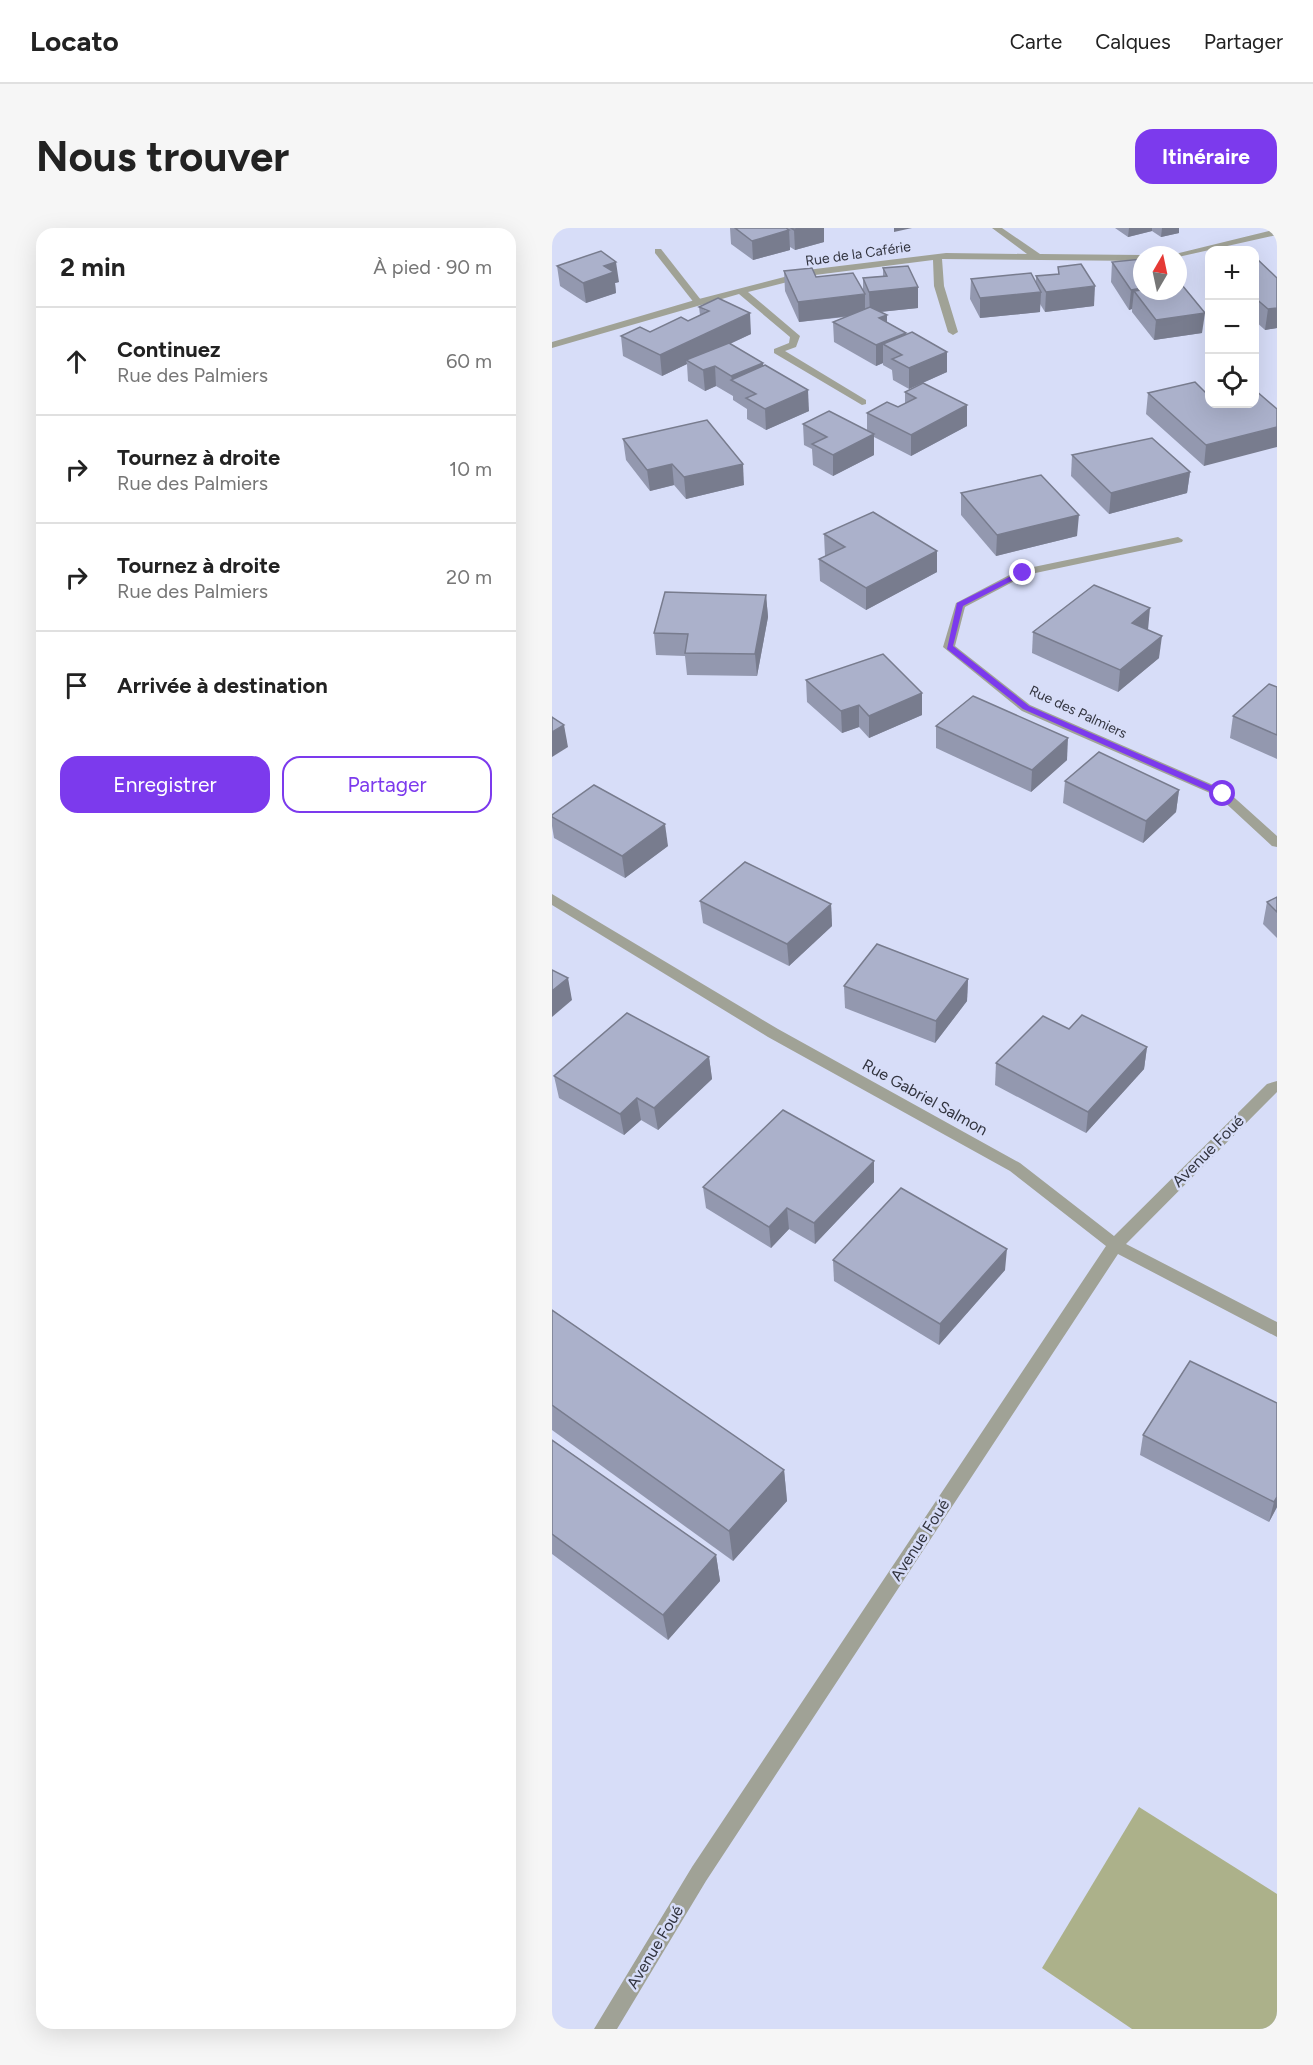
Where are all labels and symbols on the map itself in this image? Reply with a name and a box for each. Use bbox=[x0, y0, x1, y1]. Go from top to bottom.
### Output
street label: Rue de la Caférie bbox=[804, 238, 912, 270]
north arrow bbox=[1133, 246, 1187, 300]
route end bbox=[1009, 559, 1035, 585]
street label: Rue des Palmiers bbox=[1026, 682, 1130, 742]
route start bbox=[1209, 780, 1235, 806]
street label: Rue Gabriel Salmon bbox=[859, 1055, 991, 1139]
street label: Avenue Foué bbox=[1168, 1111, 1248, 1191]
street label: Avenue Foué bbox=[887, 1495, 954, 1584]
street label: Avenue Foué bbox=[623, 1902, 687, 1992]

